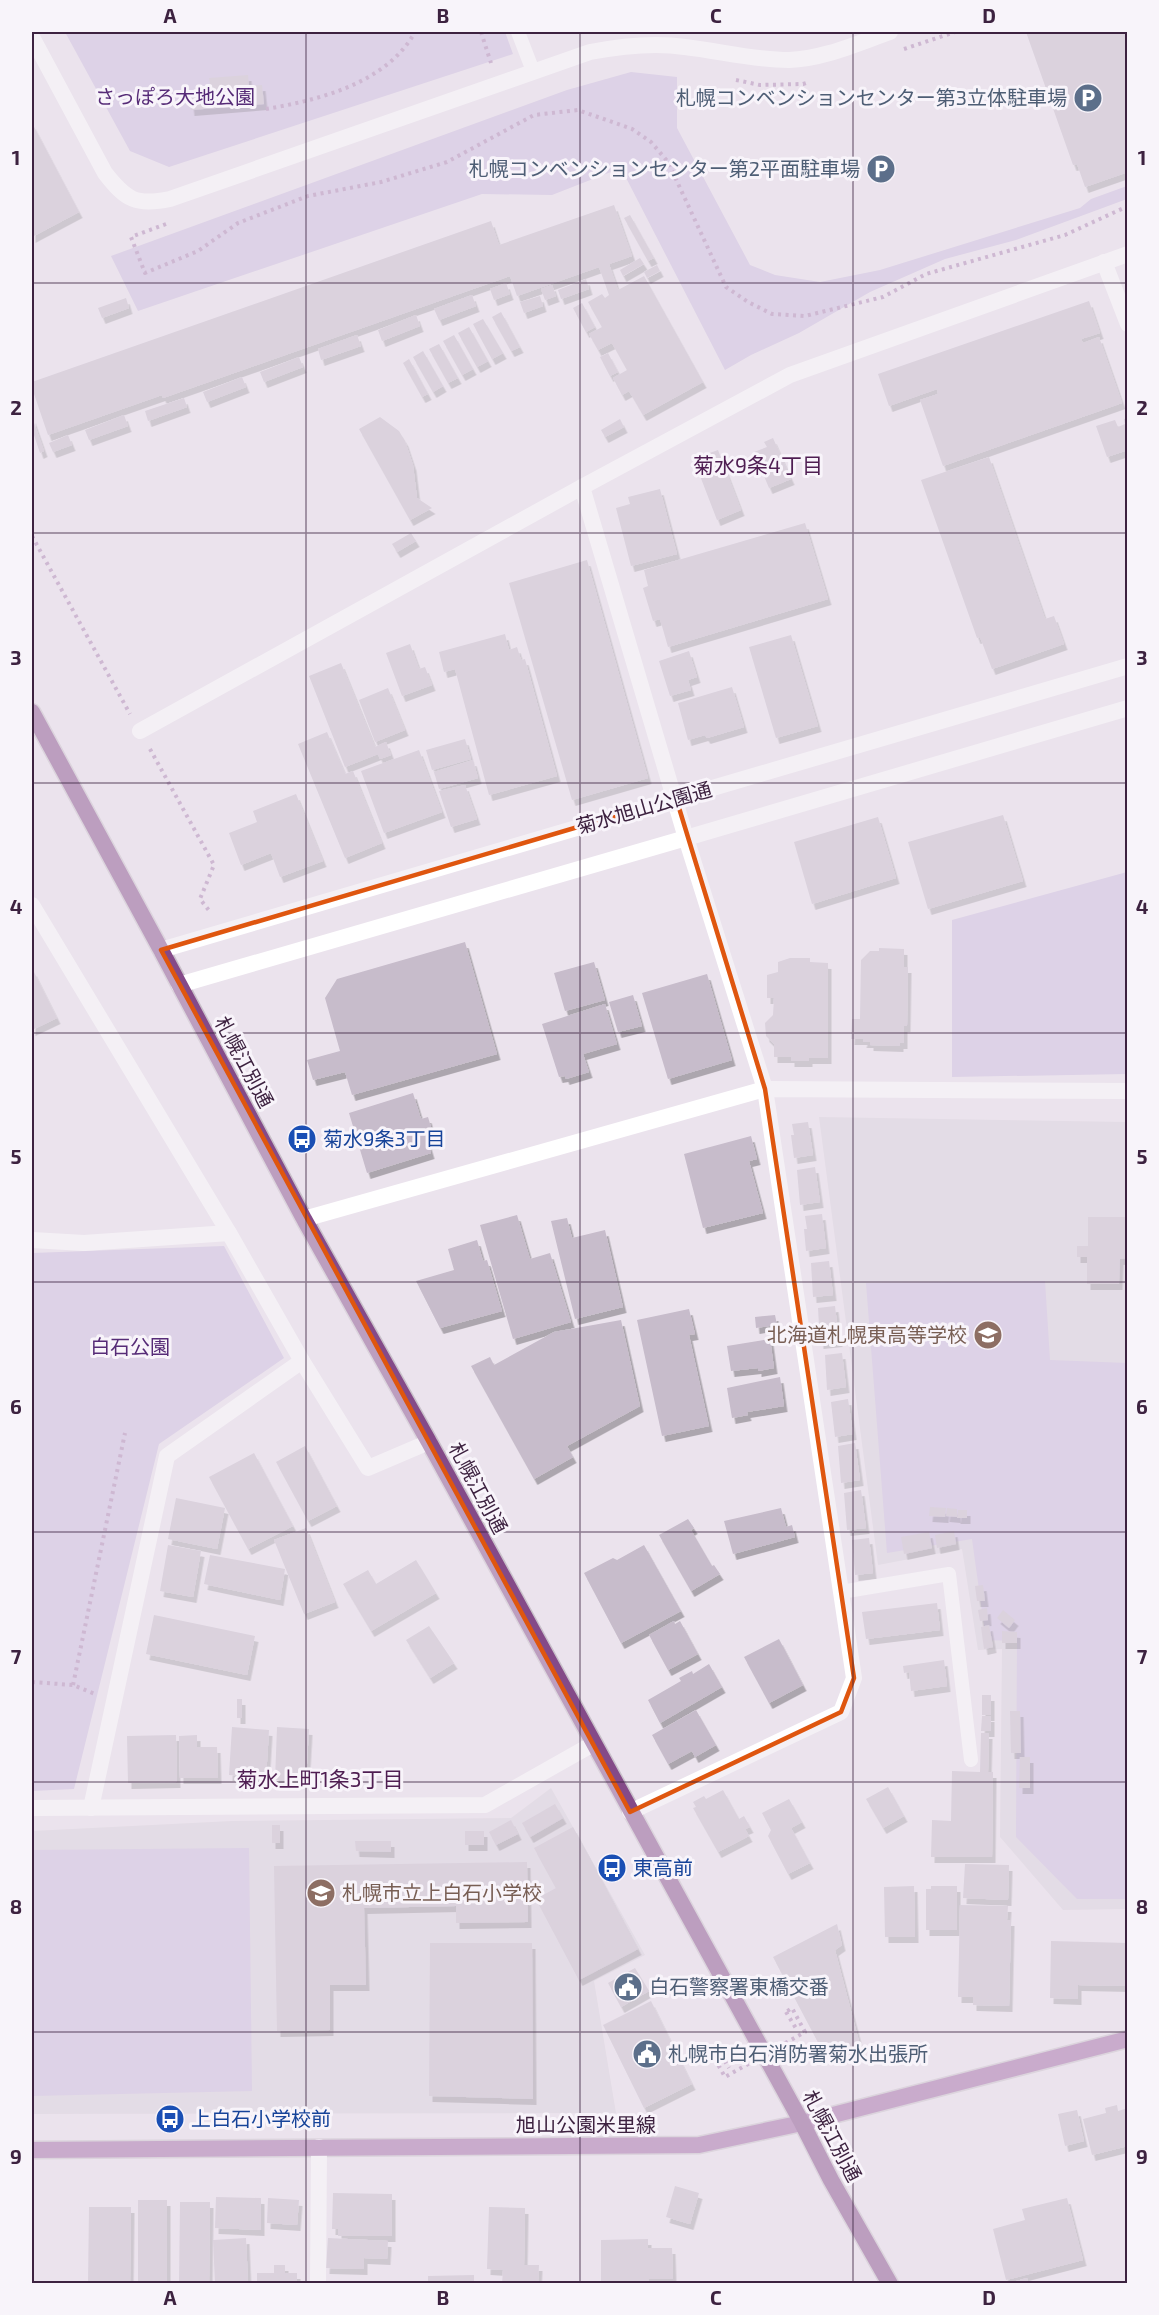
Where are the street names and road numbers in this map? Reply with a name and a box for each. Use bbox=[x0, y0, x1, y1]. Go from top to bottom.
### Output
street label: 菊水旭山公園通 bbox=[573, 776, 714, 838]
street label: 札幌江別通 bbox=[211, 1012, 279, 1111]
street label: 札幌江別通 bbox=[445, 1438, 513, 1537]
street label: 札幌江別通 bbox=[799, 2086, 867, 2185]
street label: 旭山公園米里線 bbox=[516, 2112, 656, 2136]

